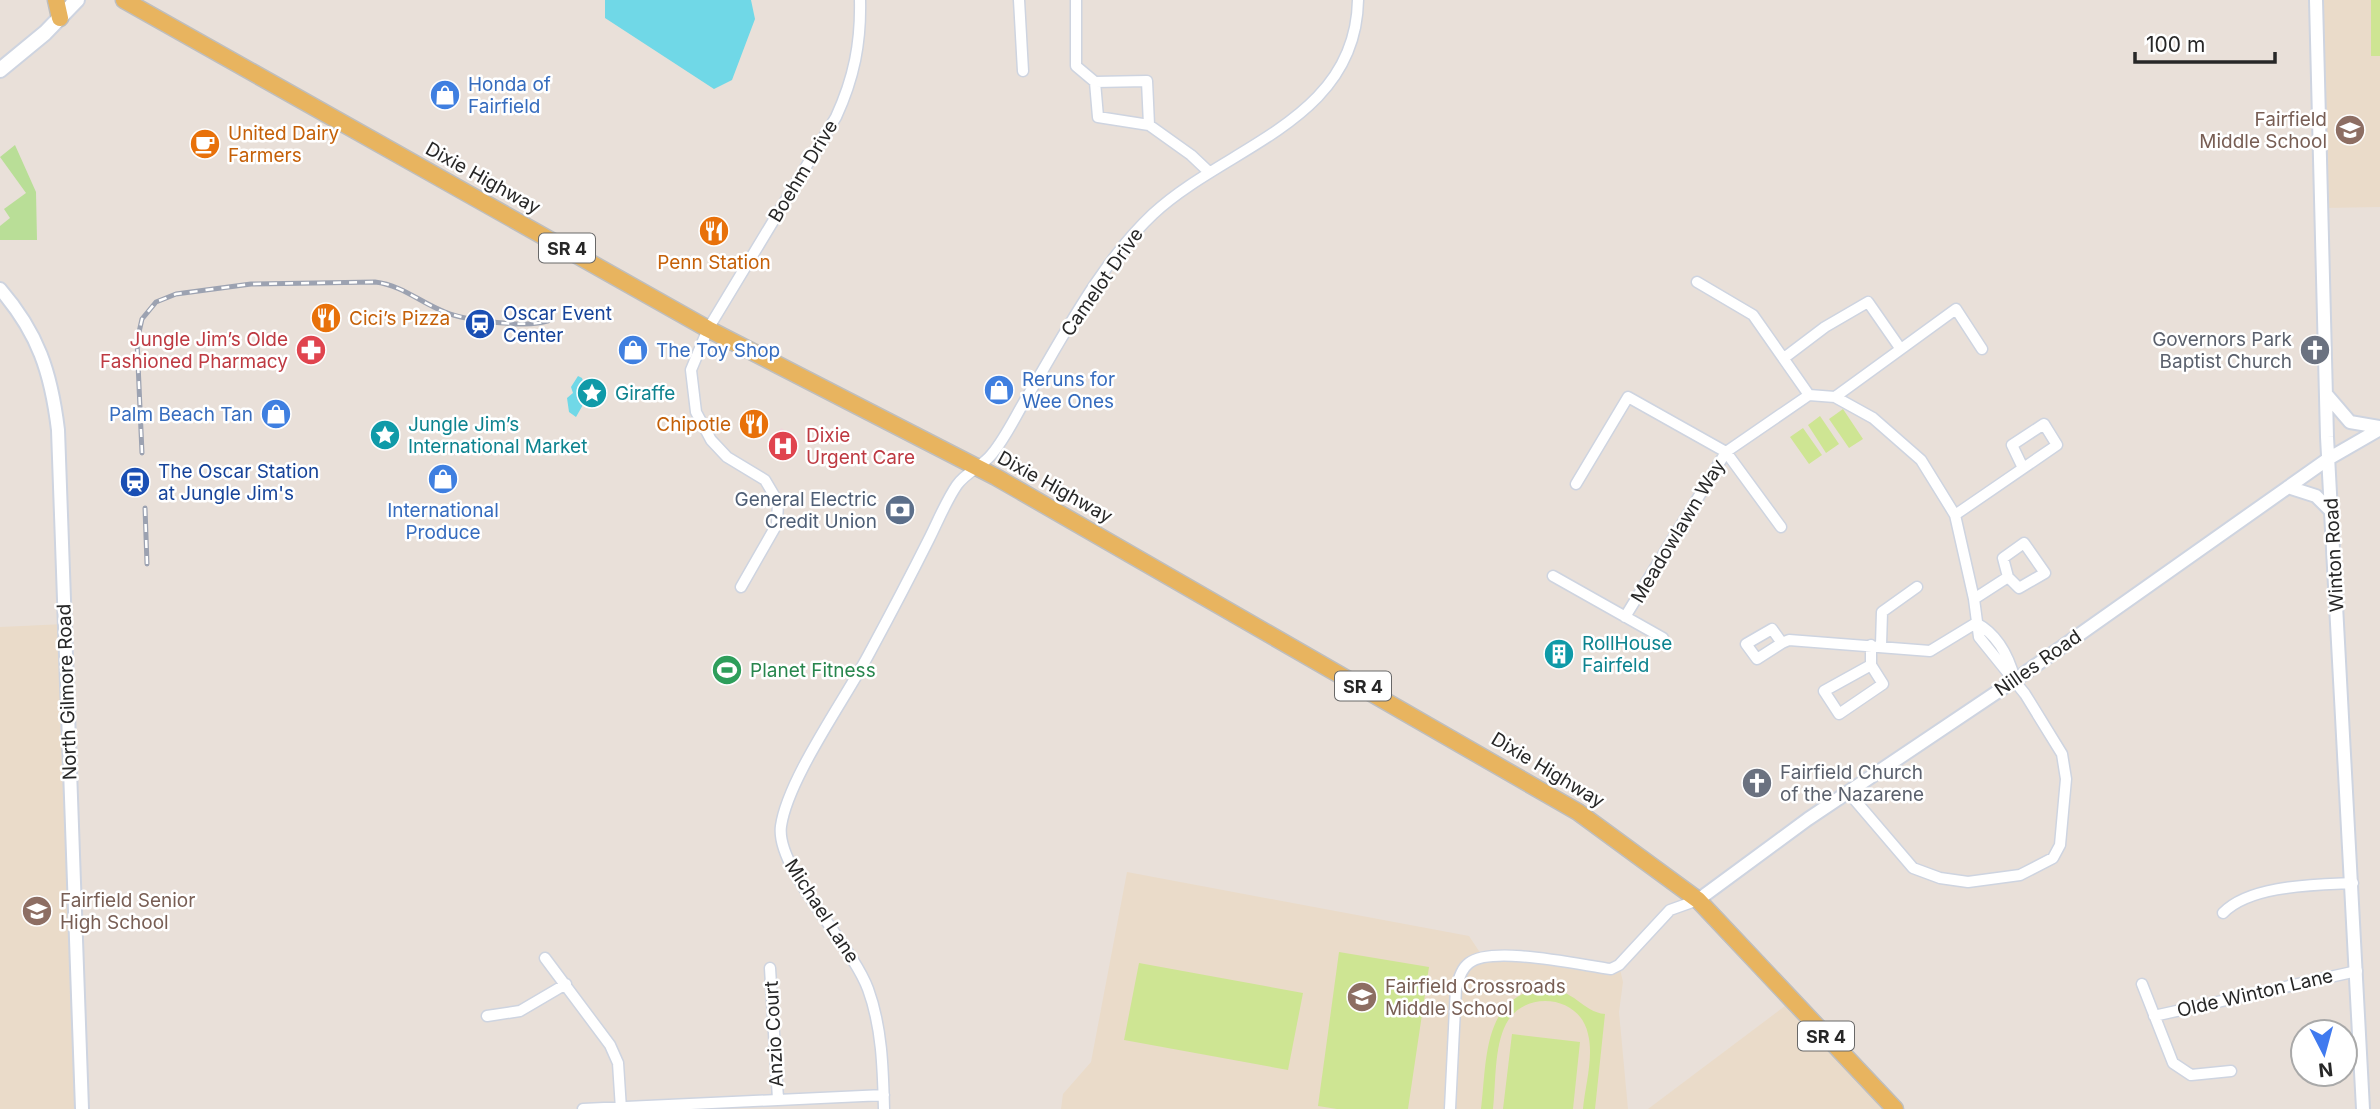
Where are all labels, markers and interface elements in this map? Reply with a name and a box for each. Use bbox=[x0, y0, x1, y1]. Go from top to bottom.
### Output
scale bar bbox=[2135, 21, 2275, 65]
text: 100 m bbox=[2146, 32, 2205, 57]
place label: Honda of Fairfield bbox=[468, 73, 551, 118]
shop icon: Honda of Fairfield bbox=[428, 78, 462, 112]
place label: Fairfield Middle School bbox=[2199, 108, 2327, 153]
school or university icon: Fairfield Middle School bbox=[2333, 113, 2367, 147]
street label: Boehm Drive bbox=[763, 116, 843, 226]
place label: United Dairy Farmers bbox=[228, 122, 339, 167]
cafe icon: United Dairy Farmers bbox=[188, 127, 222, 161]
street label: Dixie Highway bbox=[421, 137, 545, 219]
restaurant icon: Penn Station bbox=[697, 214, 731, 248]
street label: Camelot Drive bbox=[1056, 223, 1148, 341]
road number: SR 4 bbox=[539, 234, 595, 262]
place label: Penn Station bbox=[657, 251, 771, 274]
restaurant icon: Cici’s Pizza bbox=[309, 301, 343, 335]
place label: Oscar Event Center bbox=[503, 302, 612, 347]
place label: Cici’s Pizza bbox=[349, 307, 450, 330]
station icon: Oscar Event Center bbox=[463, 307, 497, 341]
place label: Jungle Jim’s Olde Fashioned Pharmacy bbox=[100, 328, 288, 373]
place label: Governors Park Baptist Church bbox=[2152, 328, 2293, 373]
pharmacy icon: Jungle Jim’s Olde Fashioned Pharmacy bbox=[294, 333, 328, 367]
shop icon: The Toy Shop bbox=[616, 333, 650, 367]
church icon: Governors Park Baptist Church bbox=[2298, 333, 2332, 367]
place label: The Toy Shop bbox=[656, 339, 780, 362]
place label: Reruns for Wee Ones bbox=[1022, 368, 1115, 413]
shop icon: Reruns for Wee Ones bbox=[982, 373, 1016, 407]
place icon: Giraffe bbox=[575, 376, 609, 410]
place label: Giraffe bbox=[615, 382, 675, 405]
shop icon: Palm Beach Tan bbox=[259, 397, 293, 431]
place label: Palm Beach Tan bbox=[109, 403, 253, 426]
restaurant icon: Chipotle bbox=[737, 407, 771, 441]
place label: Jungle Jim’s International Market bbox=[408, 413, 587, 458]
place label: Chipotle bbox=[656, 413, 731, 436]
place icon: Jungle Jim’s International Market bbox=[368, 418, 402, 452]
place label: Dixie Urgent Care bbox=[806, 424, 915, 469]
hospital icon: Dixie Urgent Care bbox=[766, 429, 800, 463]
street label: Dixie Highway bbox=[993, 446, 1117, 528]
street label: Meadowlawn Way bbox=[1626, 455, 1730, 607]
place label: The Oscar Station at Jungle Jim's bbox=[158, 460, 319, 505]
shop icon: International Produce bbox=[426, 462, 460, 496]
station icon: The Oscar Station at Jungle Jim's bbox=[118, 465, 152, 499]
place label: General Electric Credit Union bbox=[735, 488, 877, 533]
bank icon: General Electric Credit Union bbox=[883, 493, 917, 527]
street label: Winton Road bbox=[2320, 497, 2348, 613]
place label: International Produce bbox=[387, 499, 499, 544]
street label: North Gilmore Road bbox=[52, 603, 82, 781]
street label: Nilles Road bbox=[1990, 625, 2086, 701]
place label: RollHouse Fairfeld bbox=[1582, 632, 1672, 677]
building icon: RollHouse Fairfeld bbox=[1542, 637, 1576, 671]
sports icon: Planet Fitness bbox=[710, 653, 744, 687]
place label: Planet Fitness bbox=[750, 659, 876, 682]
road number: SR 4 bbox=[1335, 672, 1391, 700]
street label: Dixie Highway bbox=[1487, 727, 1609, 813]
place label: Fairfield Church of the Nazarene bbox=[1780, 761, 1924, 806]
church icon: Fairfield Church of the Nazarene bbox=[1740, 766, 1774, 800]
street label: Michael Lane bbox=[780, 855, 864, 967]
place label: Fairfield Senior High School bbox=[60, 889, 195, 934]
school or university icon: Fairfield Senior High School bbox=[20, 894, 54, 928]
street label: Olde Winton Lane bbox=[2175, 964, 2335, 1022]
place label: Fairfield Crossroads Middle School bbox=[1385, 975, 1566, 1020]
street label: Anzio Court bbox=[760, 980, 788, 1088]
school or university icon: Fairfield Crossroads Middle School bbox=[1345, 980, 1379, 1014]
north arrow bbox=[2289, 1018, 2359, 1088]
road number: SR 4 bbox=[1798, 1021, 1854, 1050]
text: N bbox=[2317, 1057, 2334, 1082]

